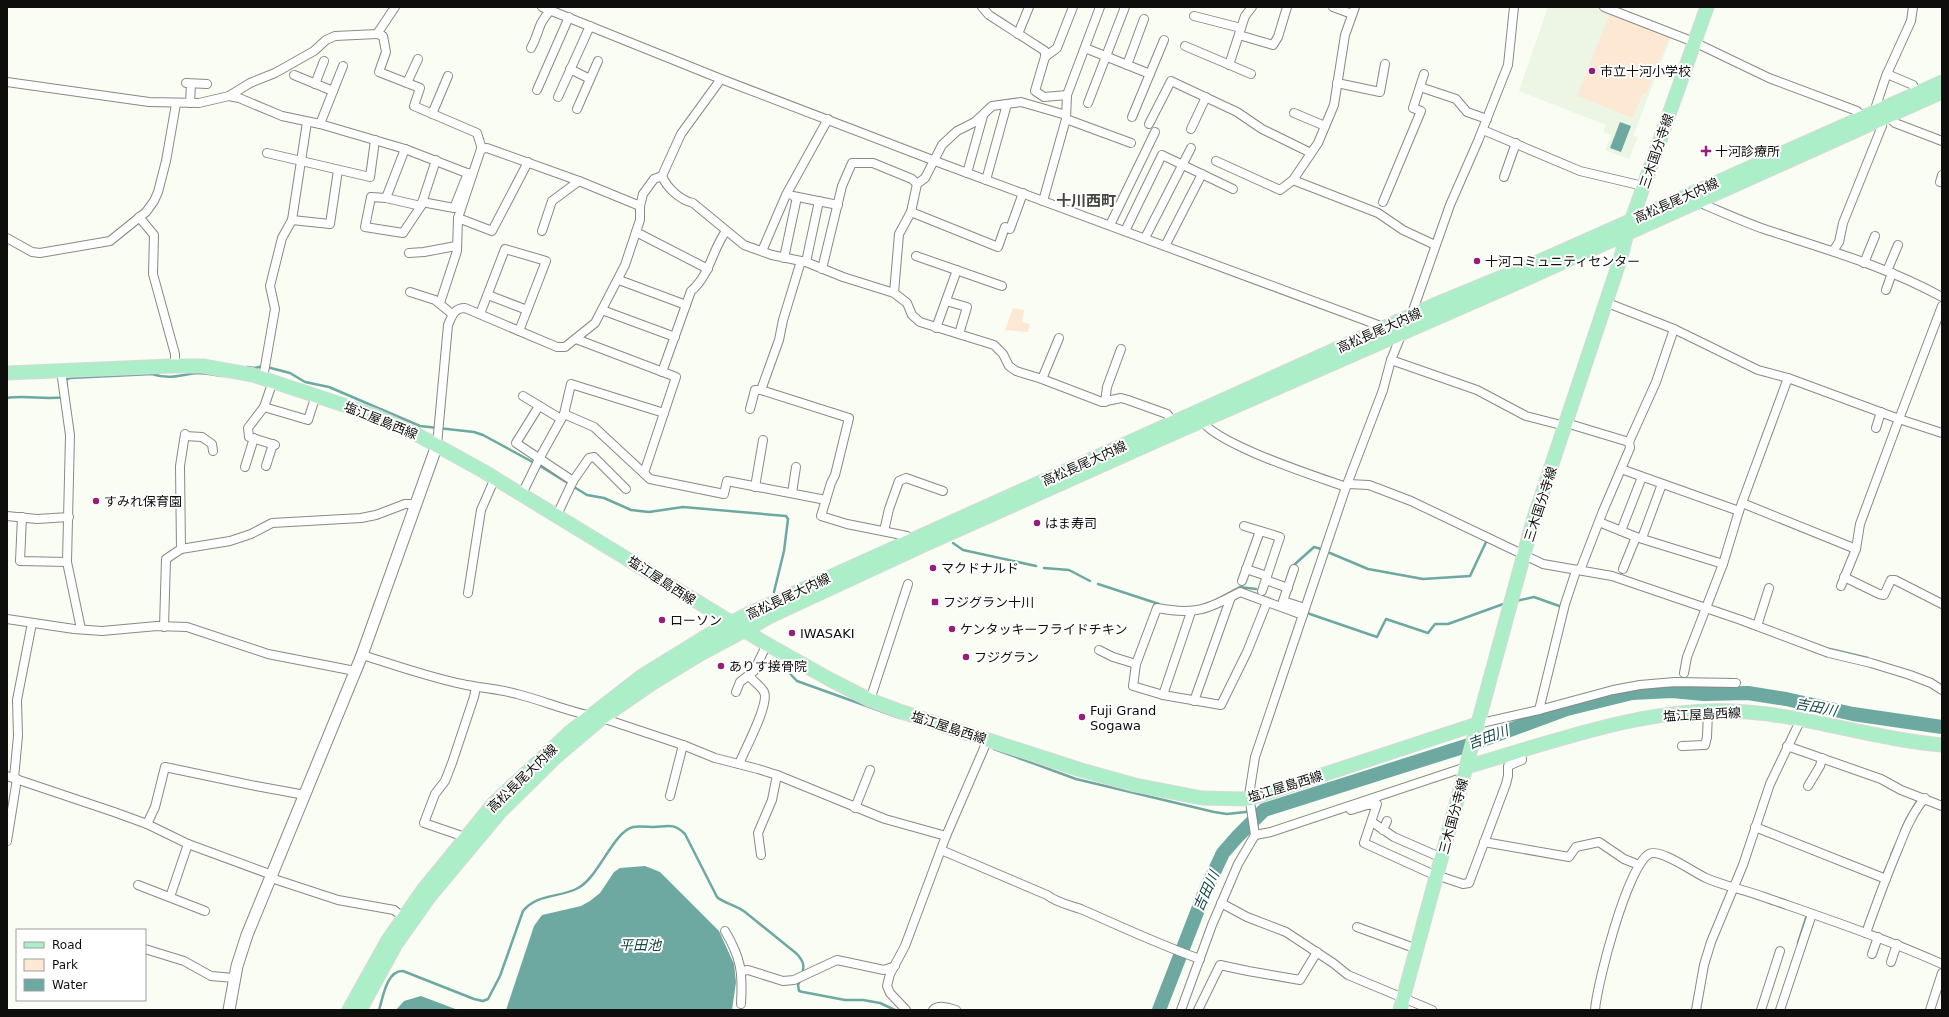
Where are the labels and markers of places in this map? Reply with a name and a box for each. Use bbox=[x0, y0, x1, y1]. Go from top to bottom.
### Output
place label: 市立十河小学校 bbox=[1600, 64, 1691, 79]
marker: 市立十河小学校 bbox=[1587, 66, 1597, 76]
place label: 十河診療所 bbox=[1715, 144, 1780, 159]
marker: 十河診療所 bbox=[1700, 145, 1712, 157]
place label: 十河コミュニティセンター bbox=[1485, 254, 1640, 269]
marker: 十河コミュニティセンター bbox=[1472, 256, 1482, 266]
place label: すみれ保育園 bbox=[104, 494, 182, 509]
marker: すみれ保育園 bbox=[91, 496, 101, 506]
place label: はま寿司 bbox=[1045, 516, 1097, 531]
marker: はま寿司 bbox=[1032, 518, 1042, 528]
place label: マクドナルド bbox=[941, 561, 1019, 576]
marker: マクドナルド bbox=[928, 563, 938, 573]
place label: フジグラン十川 bbox=[943, 595, 1034, 610]
marker: フジグラン十川 bbox=[930, 597, 940, 607]
place label: ローソン bbox=[670, 613, 722, 628]
marker: ローソン bbox=[657, 615, 667, 625]
place label: ケンタッキーフライドチキン bbox=[960, 622, 1127, 637]
marker: ケンタッキーフライドチキン bbox=[947, 624, 957, 634]
place label: IWASAKI bbox=[800, 626, 855, 641]
marker: IWASAKI bbox=[787, 628, 797, 638]
place label: フジグラン bbox=[974, 650, 1039, 665]
marker: フジグラン bbox=[961, 652, 971, 662]
place label: ありす接骨院 bbox=[729, 659, 807, 674]
marker: ありす接骨院 bbox=[716, 661, 726, 671]
place label: Fuji Grand Sogawa bbox=[1090, 703, 1156, 733]
marker: Fuji Grand Sogawa bbox=[1077, 712, 1087, 722]

